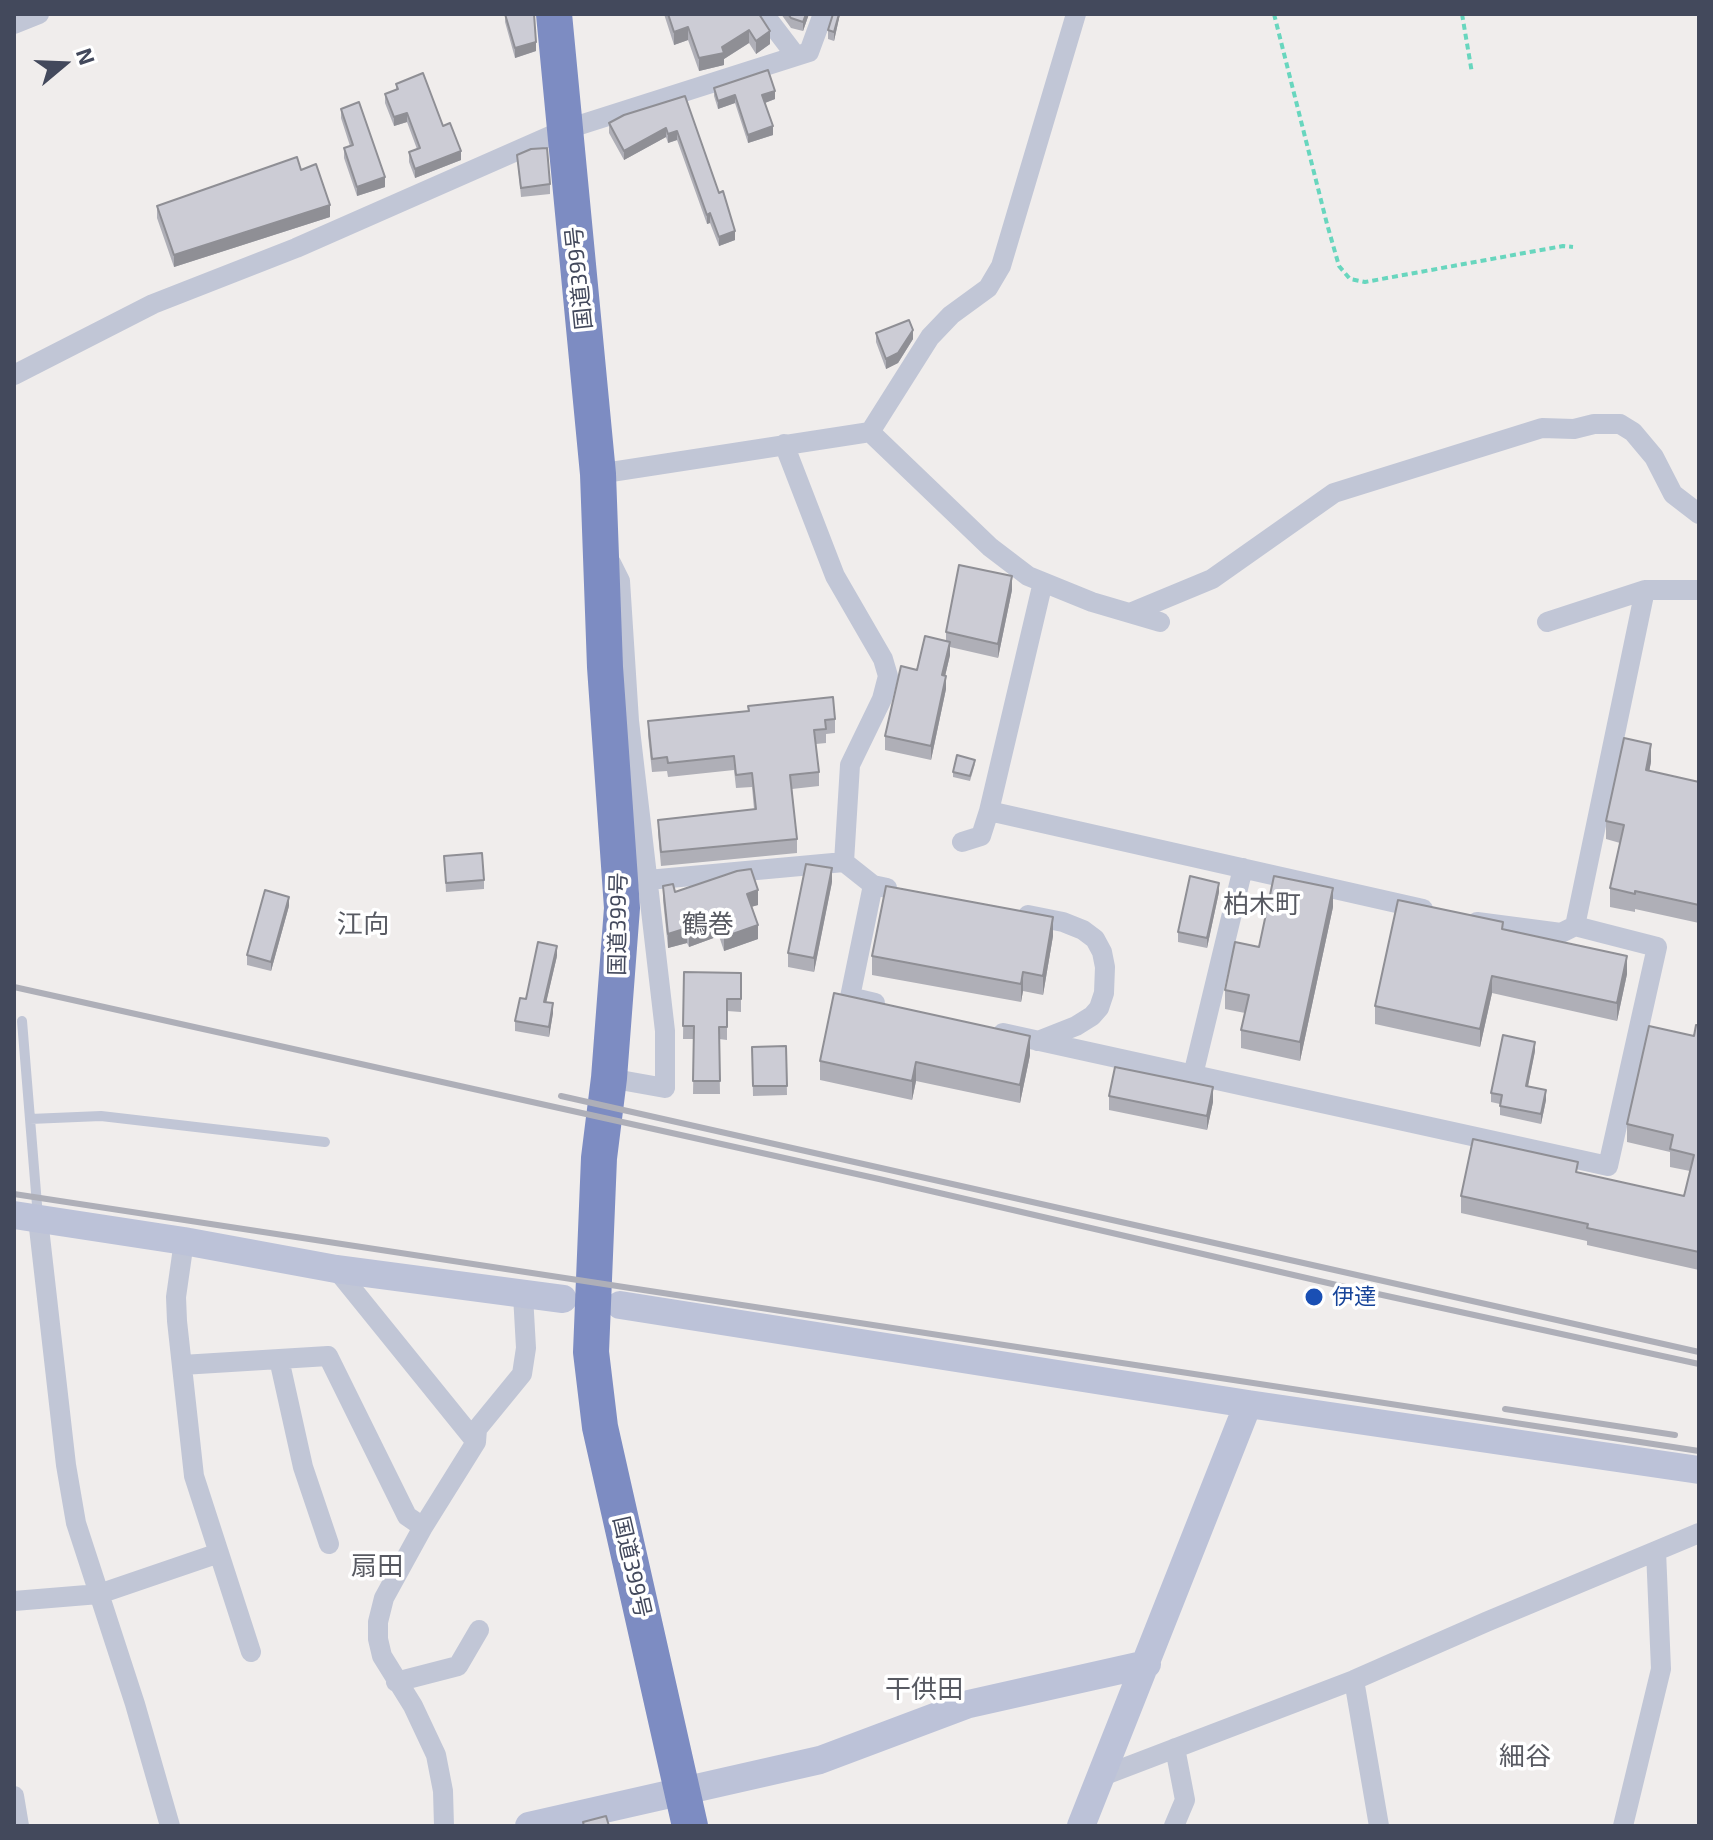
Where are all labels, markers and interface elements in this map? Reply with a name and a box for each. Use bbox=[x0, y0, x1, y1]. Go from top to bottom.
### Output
north arrow bbox=[24, 24, 104, 104]
text: N bbox=[72, 44, 102, 68]
street label: 国道399号 bbox=[560, 225, 598, 331]
street label: 国道399号 bbox=[604, 872, 632, 976]
district label: 柏木町 bbox=[1223, 888, 1301, 920]
district label: 江向 bbox=[337, 908, 389, 940]
district label: 鶴巻 bbox=[682, 908, 734, 940]
place label: 伊達 bbox=[1332, 1284, 1376, 1310]
marker: 伊達 bbox=[1303, 1286, 1325, 1308]
street label: 国道399号 bbox=[608, 1514, 656, 1620]
district label: 扇田 bbox=[351, 1550, 403, 1582]
district label: 干供田 bbox=[885, 1673, 963, 1705]
district label: 細谷 bbox=[1499, 1740, 1551, 1772]

